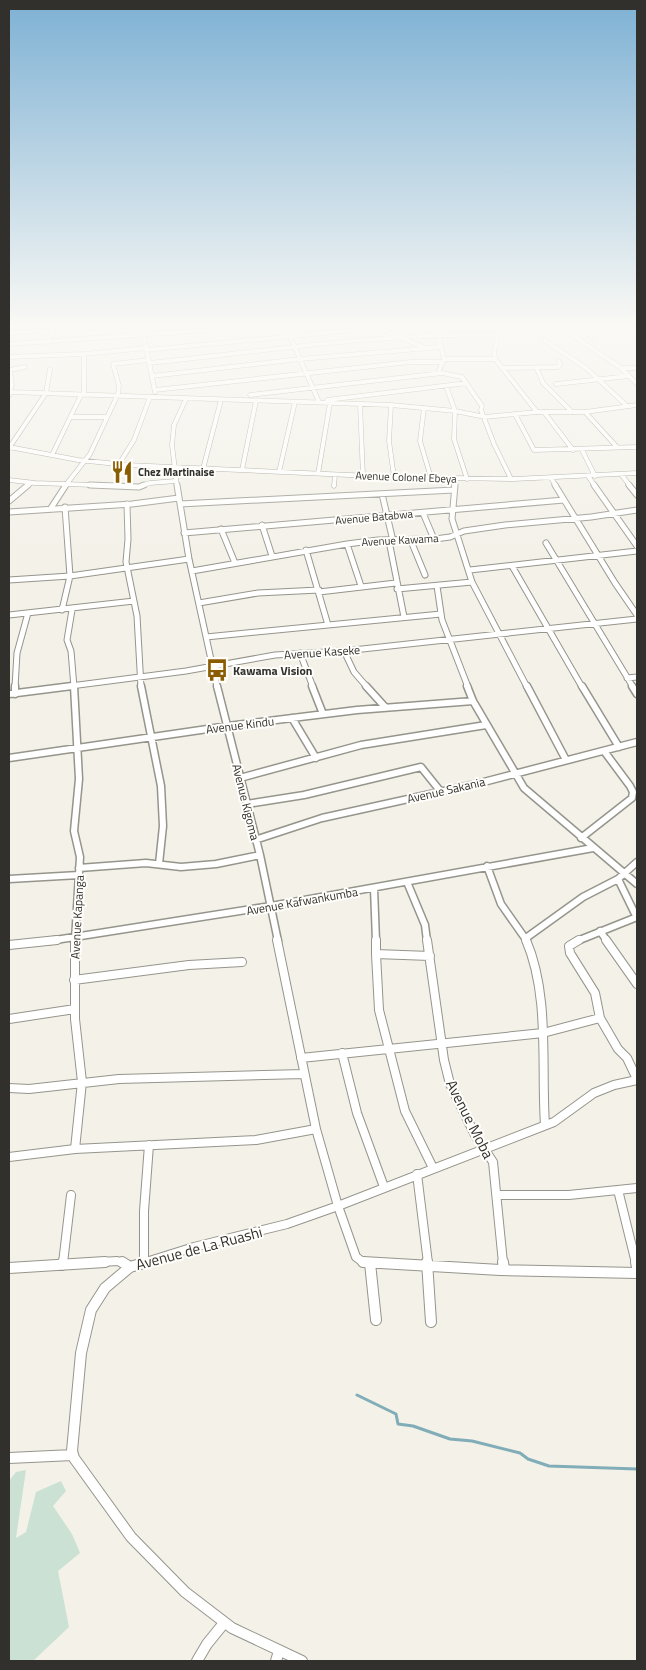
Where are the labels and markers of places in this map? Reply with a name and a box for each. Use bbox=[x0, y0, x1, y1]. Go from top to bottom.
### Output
restaurant icon: Chez Martinaise bbox=[109, 459, 135, 485]
place label: Chez Martinaise bbox=[138, 464, 215, 480]
bus stop icon: Kawama Vision bbox=[204, 657, 230, 683]
place label: Kawama Vision bbox=[233, 661, 313, 680]

